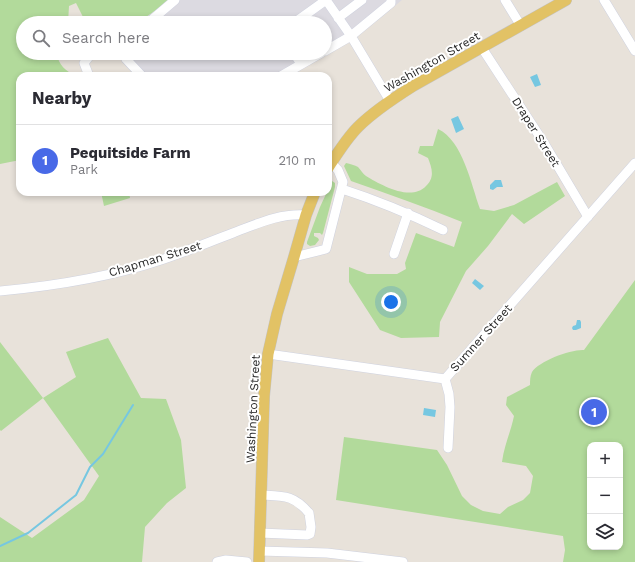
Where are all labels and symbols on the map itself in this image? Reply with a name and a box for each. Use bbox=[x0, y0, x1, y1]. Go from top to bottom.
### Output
street label: Washington Street bbox=[382, 29, 482, 95]
street label: Draper Street bbox=[509, 95, 563, 169]
street label: Chapman Street bbox=[107, 238, 203, 280]
your location bbox=[381, 292, 401, 312]
street label: Sumner Street bbox=[447, 301, 515, 375]
street label: Washington Street bbox=[243, 354, 263, 464]
pin: 1 bbox=[581, 397, 607, 427]

